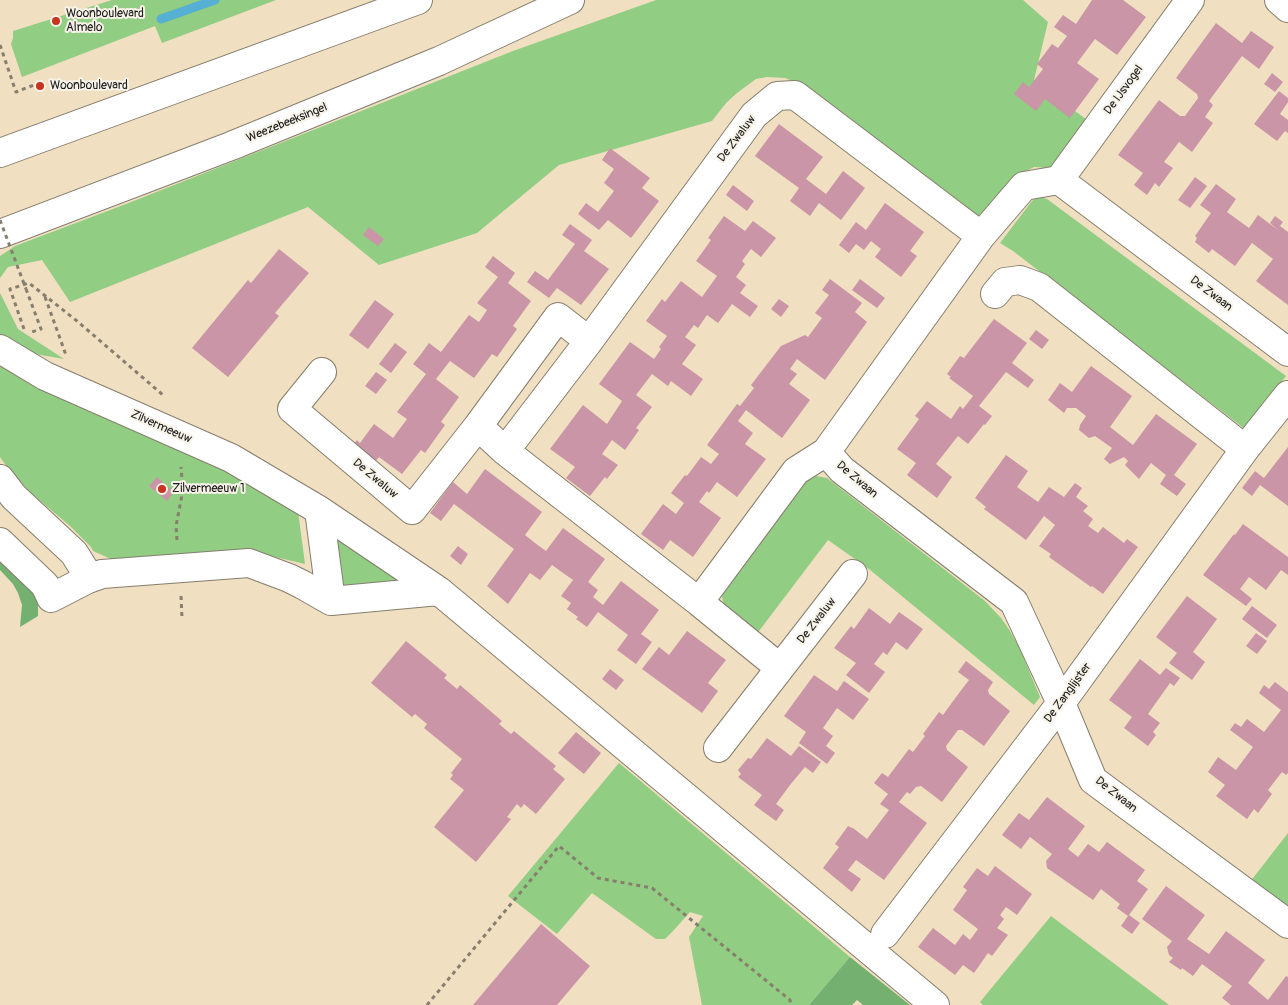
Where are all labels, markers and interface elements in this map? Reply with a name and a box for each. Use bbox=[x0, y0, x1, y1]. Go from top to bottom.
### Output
place label: Woonboulevard Almelo bbox=[66, 7, 144, 35]
marker: Woonboulevard Almelo bbox=[50, 15, 62, 27]
street label: De IJsvogel bbox=[1101, 63, 1147, 117]
place label: Woonboulevard bbox=[50, 79, 128, 93]
marker: Woonboulevard bbox=[34, 80, 46, 92]
street label: Weezebeeksingel bbox=[244, 100, 330, 146]
street label: De Zwaluw bbox=[715, 113, 759, 165]
street label: De Zwaan bbox=[1187, 273, 1235, 315]
street label: Zilvermeeuw bbox=[128, 407, 194, 447]
street label: De Zwaluw bbox=[349, 456, 401, 502]
street label: De Zwaan bbox=[833, 459, 881, 501]
place label: Zilvermeeuw 1 bbox=[172, 482, 245, 496]
marker: Zilvermeeuw 1 bbox=[156, 483, 168, 495]
street label: De Zwaluw bbox=[795, 595, 839, 647]
street label: De Zanglijster bbox=[1041, 660, 1095, 726]
street label: De Zwaan bbox=[1092, 774, 1140, 816]

